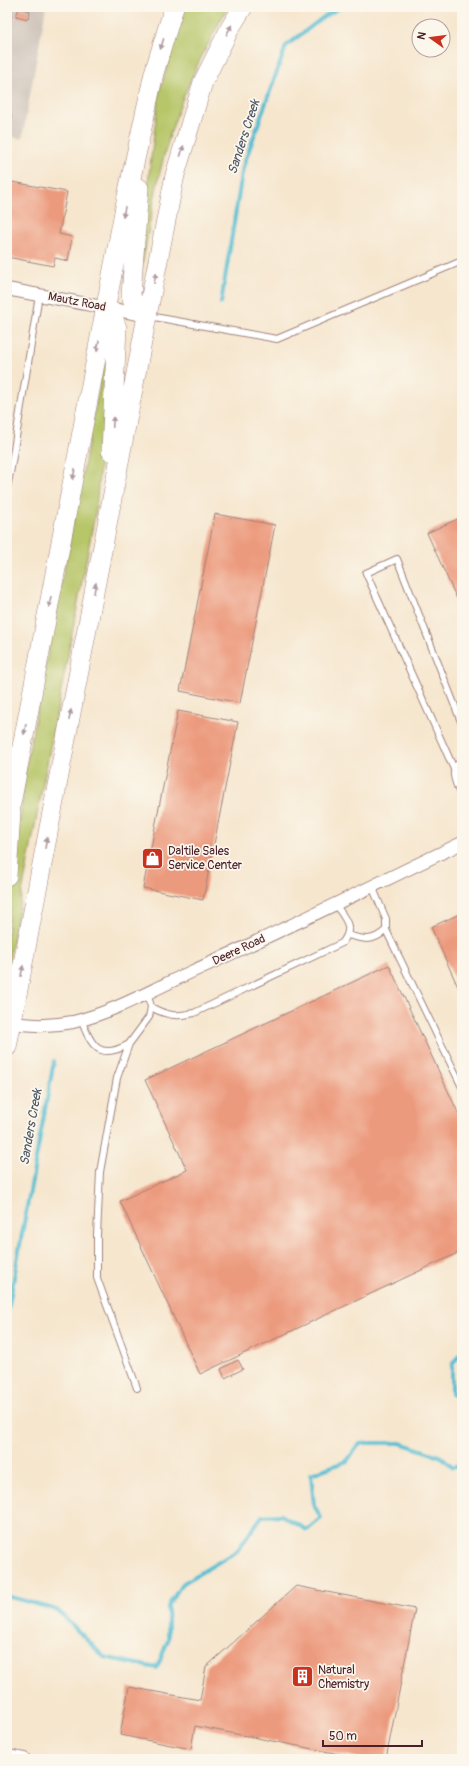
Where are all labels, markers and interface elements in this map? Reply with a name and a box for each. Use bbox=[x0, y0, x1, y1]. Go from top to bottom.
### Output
north arrow bbox=[411, 18, 451, 58]
one-way arrow bbox=[226, 24, 232, 36]
text: N bbox=[415, 30, 429, 41]
one-way arrow bbox=[159, 39, 165, 51]
water label: Sanders Creek bbox=[224, 96, 264, 176]
one-way arrow bbox=[179, 144, 185, 156]
one-way arrow bbox=[121, 206, 127, 218]
one-way arrow bbox=[152, 272, 158, 284]
street label: Mautz Road bbox=[47, 289, 107, 315]
one-way arrow bbox=[95, 340, 101, 352]
one-way arrow bbox=[109, 416, 116, 428]
one-way arrow bbox=[71, 468, 77, 480]
one-way arrow bbox=[92, 582, 98, 594]
one-way arrow bbox=[46, 596, 52, 608]
one-way arrow bbox=[68, 709, 74, 722]
one-way arrow bbox=[22, 723, 28, 736]
one-way arrow bbox=[43, 837, 49, 849]
place label: Daltile Sales Service Center bbox=[168, 844, 243, 873]
shop icon: Daltile Sales Service Center bbox=[139, 845, 165, 871]
street label: Deere Road bbox=[210, 931, 268, 969]
one-way arrow bbox=[19, 965, 25, 977]
water label: Sanders Creek bbox=[16, 1086, 46, 1167]
place label: Natural Chemistry bbox=[318, 1663, 369, 1692]
building icon: Natural Chemistry bbox=[290, 1664, 316, 1690]
scale bar bbox=[323, 1722, 422, 1748]
text: 50 m bbox=[329, 1729, 357, 1744]

